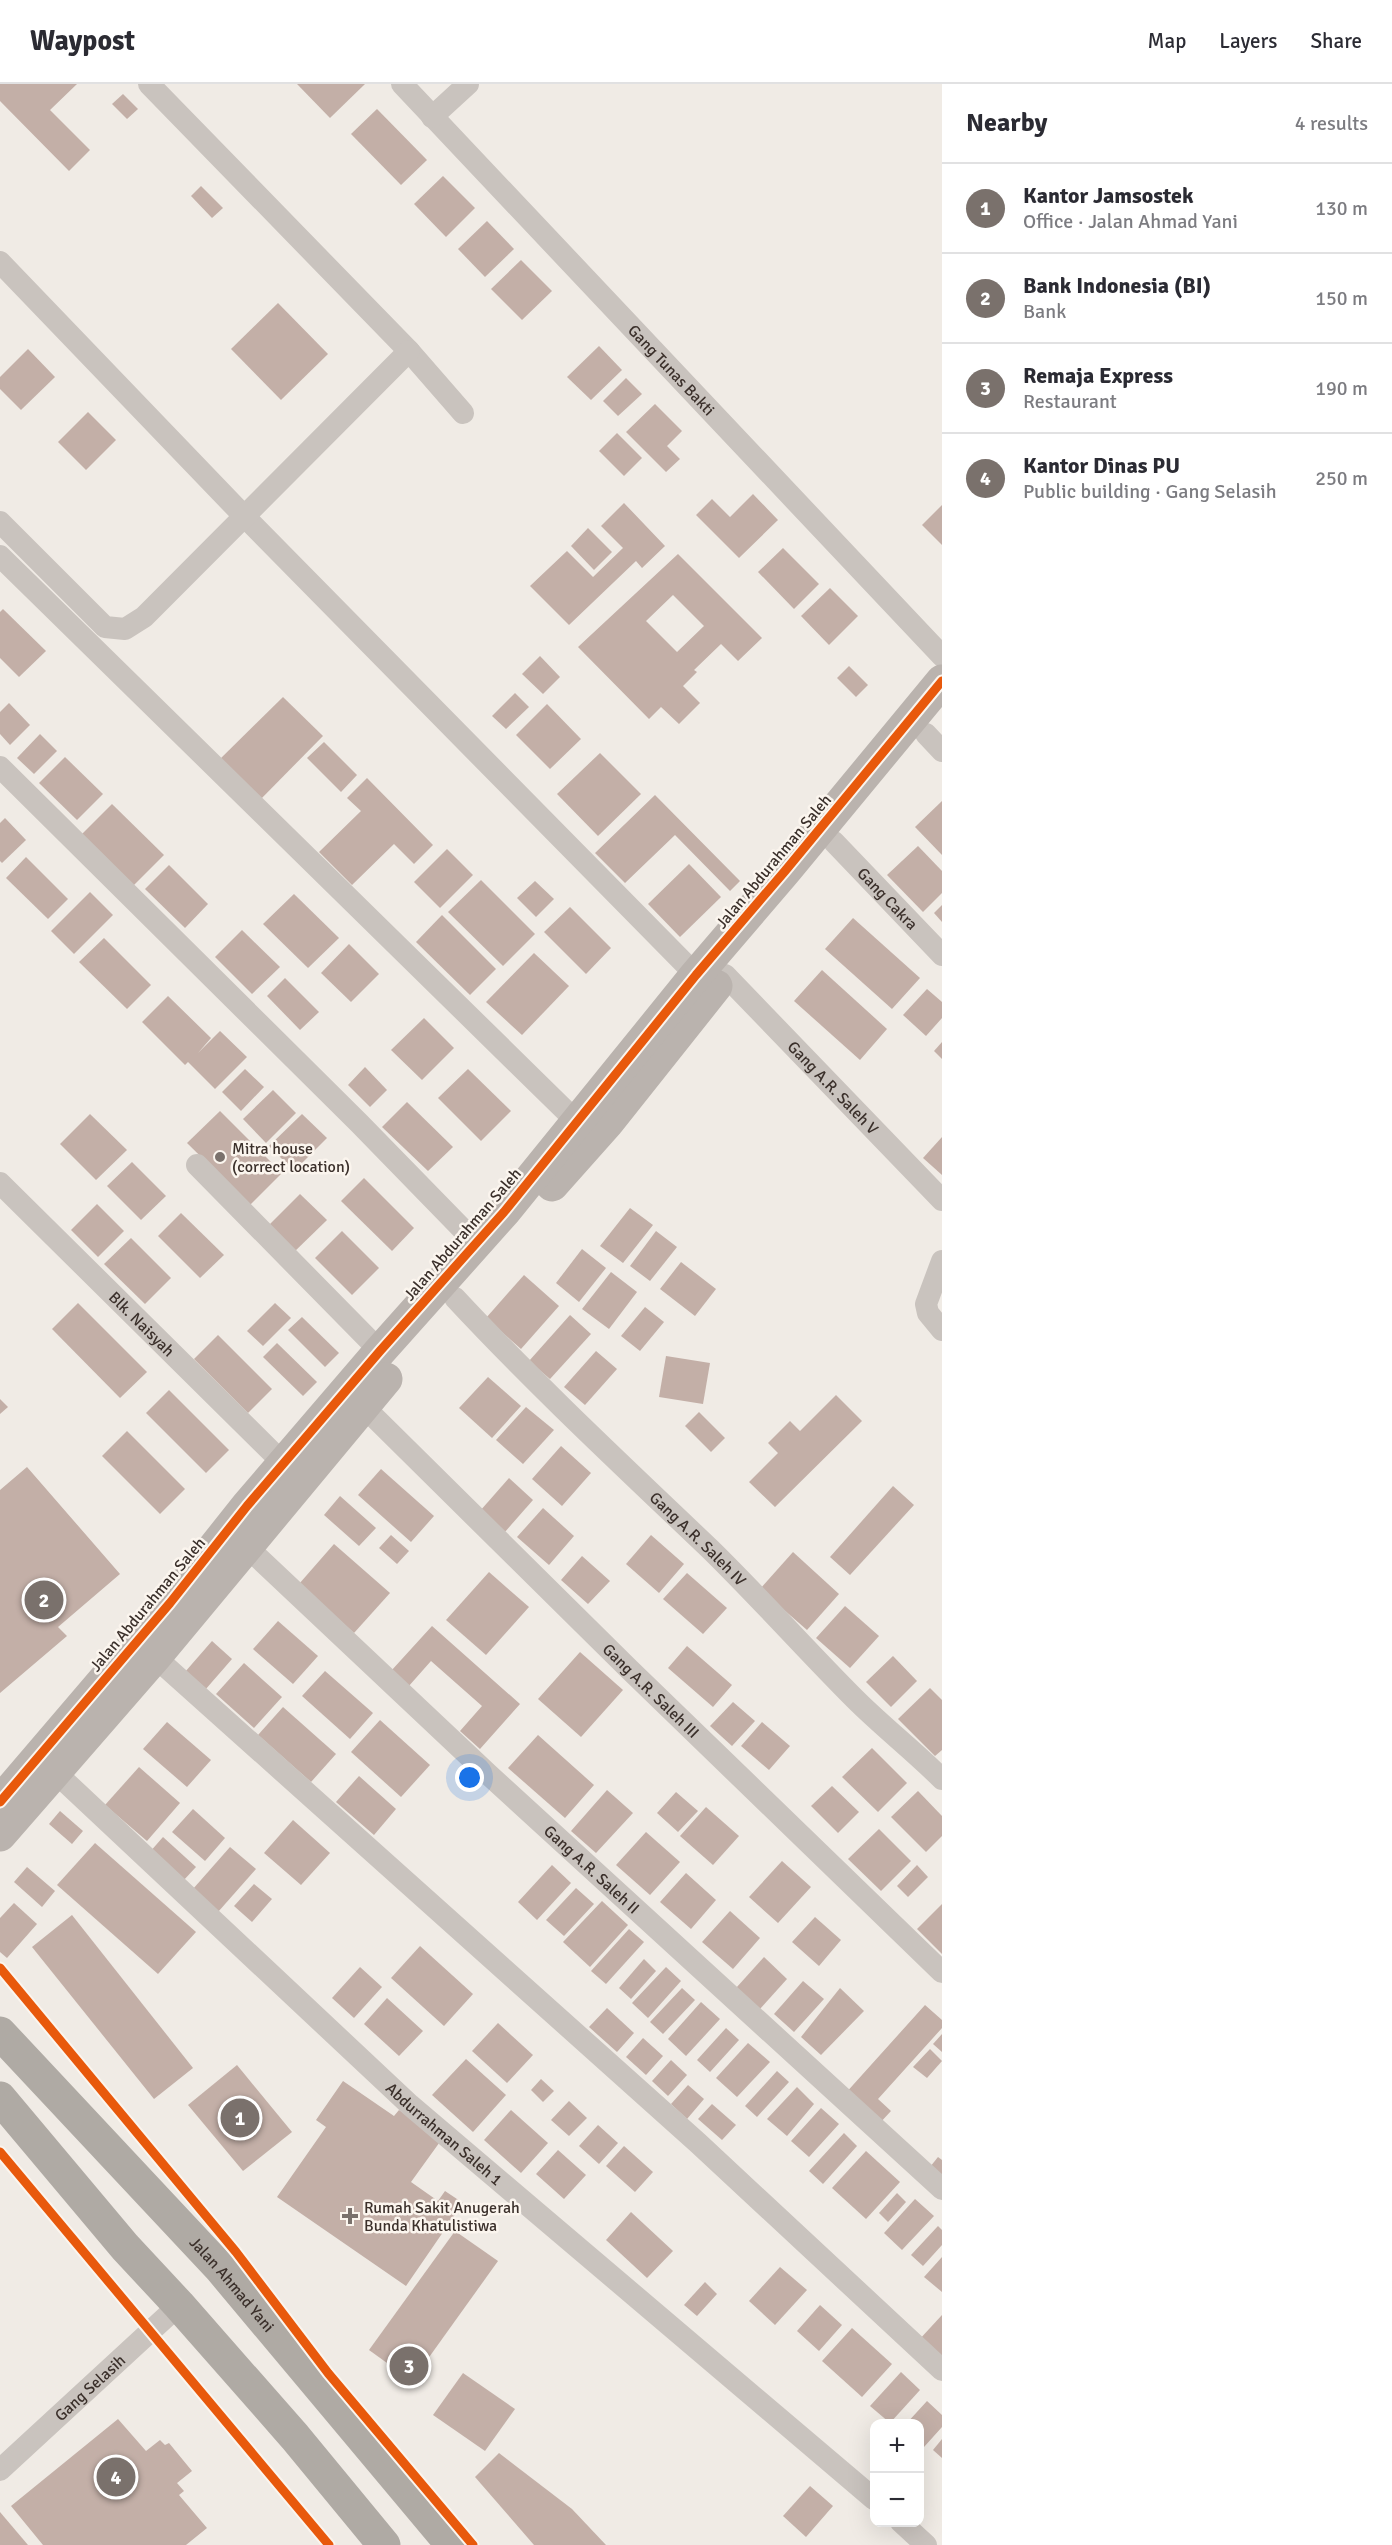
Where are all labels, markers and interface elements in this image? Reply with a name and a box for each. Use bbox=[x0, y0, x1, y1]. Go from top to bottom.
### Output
text: Waypost bbox=[30, 24, 135, 58]
text: Map bbox=[1148, 28, 1186, 54]
text: Layers bbox=[1219, 28, 1277, 54]
text: Share bbox=[1310, 28, 1362, 54]
text: Nearby bbox=[966, 107, 1047, 139]
text: 4 results bbox=[1295, 111, 1368, 136]
text: Kantor Jamsostek bbox=[1023, 182, 1194, 209]
text: 1 bbox=[980, 196, 991, 221]
text: 130 m bbox=[1315, 196, 1368, 221]
text: Office · Jalan Ahmad Yani bbox=[1023, 209, 1238, 234]
text: Bank Indonesia (BI) bbox=[1023, 272, 1211, 299]
text: 2 bbox=[980, 286, 991, 311]
text: 150 m bbox=[1315, 286, 1368, 311]
text: Bank bbox=[1023, 299, 1066, 324]
street label: Gang Tunas Bakti bbox=[623, 321, 719, 420]
text: Remaja Express bbox=[1023, 362, 1173, 389]
text: 3 bbox=[980, 376, 991, 401]
text: 190 m bbox=[1315, 376, 1368, 401]
text: Restaurant bbox=[1023, 389, 1117, 414]
text: Kantor Dinas PU bbox=[1023, 452, 1180, 479]
text: 4 bbox=[980, 466, 991, 491]
text: 250 m bbox=[1315, 466, 1368, 491]
text: Public building · Gang Selasih bbox=[1023, 479, 1277, 504]
street label: Jalan Abdurahman Saleh bbox=[712, 790, 836, 933]
street label: Gang Cakra bbox=[853, 864, 922, 934]
street label: Gang A.R. Saleh V bbox=[783, 1037, 882, 1139]
place label: Mitra house (correct location) bbox=[232, 1139, 350, 1177]
marker: Mitra house (correct location) bbox=[213, 1150, 227, 1164]
street label: Jalan Abdurahman Saleh bbox=[400, 1164, 526, 1305]
street label: Blk. Naisyah bbox=[104, 1287, 179, 1361]
street label: Gang A.R. Saleh IV bbox=[645, 1488, 750, 1590]
street label: Jalan Abdurahman Saleh bbox=[86, 1533, 210, 1676]
pin: 2 bbox=[24, 1578, 63, 1622]
street label: Gang A.R. Saleh III bbox=[598, 1640, 703, 1743]
your location bbox=[455, 1763, 484, 1792]
street label: Gang A.R. Saleh II bbox=[539, 1821, 643, 1918]
street label: Abdurrahman Saleh 1 bbox=[381, 2078, 506, 2190]
pin: 1 bbox=[220, 2096, 260, 2140]
place label: Rumah Sakit Anugerah Bunda Khatulistiwa bbox=[364, 2198, 520, 2236]
marker: Rumah Sakit Anugerah Bunda Khatulistiwa bbox=[341, 2207, 359, 2225]
street label: Jalan Ahmad Yani bbox=[185, 2233, 278, 2336]
pin: 3 bbox=[390, 2344, 428, 2388]
street label: Gang Selasih bbox=[51, 2351, 130, 2426]
map controls bbox=[870, 2419, 924, 2527]
button: + bbox=[870, 2419, 924, 2473]
pin: 4 bbox=[96, 2454, 136, 2500]
button: − bbox=[870, 2473, 924, 2527]

